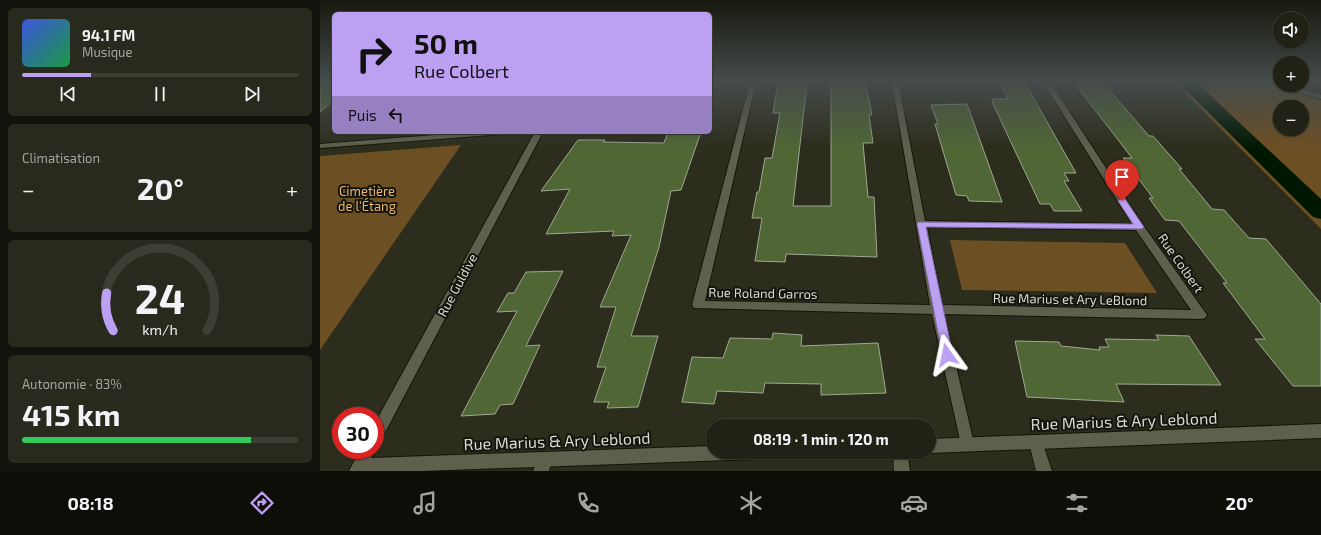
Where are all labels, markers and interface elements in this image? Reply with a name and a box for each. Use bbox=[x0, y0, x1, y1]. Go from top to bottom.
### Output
map controls bbox=[1273, 12, 1309, 136]
button: sound bbox=[1273, 12, 1309, 48]
text: 94.1 FM bbox=[82, 26, 135, 44]
text: 50 m bbox=[414, 26, 478, 60]
icon: right bbox=[348, 28, 400, 80]
text: Musique bbox=[82, 44, 132, 60]
button: + bbox=[1273, 56, 1309, 92]
text: Rue Colbert bbox=[414, 60, 509, 82]
icon: previous bbox=[57, 83, 79, 105]
icon: pause bbox=[149, 83, 171, 105]
icon: next bbox=[241, 83, 263, 105]
button: − bbox=[1273, 100, 1309, 136]
icon: left bbox=[385, 104, 407, 126]
text: Puis bbox=[348, 106, 377, 124]
text: Climatisation bbox=[22, 150, 100, 166]
pin bbox=[1105, 160, 1139, 201]
icon: arrive bbox=[1111, 166, 1133, 188]
text: 20° bbox=[137, 170, 184, 206]
text: − bbox=[22, 176, 35, 202]
text: + bbox=[286, 176, 298, 202]
park label: Cimetière de l'Étang bbox=[338, 183, 396, 214]
street label: Rue Colbert bbox=[1155, 230, 1207, 296]
street label: Rue Guldive bbox=[434, 251, 480, 319]
text: 24 bbox=[135, 272, 185, 322]
street label: Rue Roland Garros bbox=[708, 284, 818, 302]
street label: Rue Marius et Ary LeBlond bbox=[993, 290, 1147, 308]
text: km/h bbox=[142, 321, 178, 338]
position arrow bbox=[926, 334, 968, 376]
text: Autonomie · 83% bbox=[22, 376, 122, 392]
text: 415 km bbox=[22, 396, 120, 432]
speed limit sign: 30 bbox=[332, 407, 384, 459]
street label: Rue Marius & Ary Leblond bbox=[1030, 408, 1218, 433]
street label: Rue Marius & Ary Leblond bbox=[463, 428, 651, 453]
text: 08:19 · 1 min · 120 m bbox=[753, 430, 889, 448]
icon: directions bbox=[248, 489, 276, 517]
icon: music bbox=[411, 489, 439, 517]
icon: phone bbox=[574, 489, 602, 517]
icon: climate bbox=[737, 489, 765, 517]
icon: car bbox=[900, 489, 928, 517]
icon: filters bbox=[1063, 489, 1091, 517]
text: 08:18 bbox=[67, 492, 114, 514]
text: 20° bbox=[1226, 492, 1254, 514]

